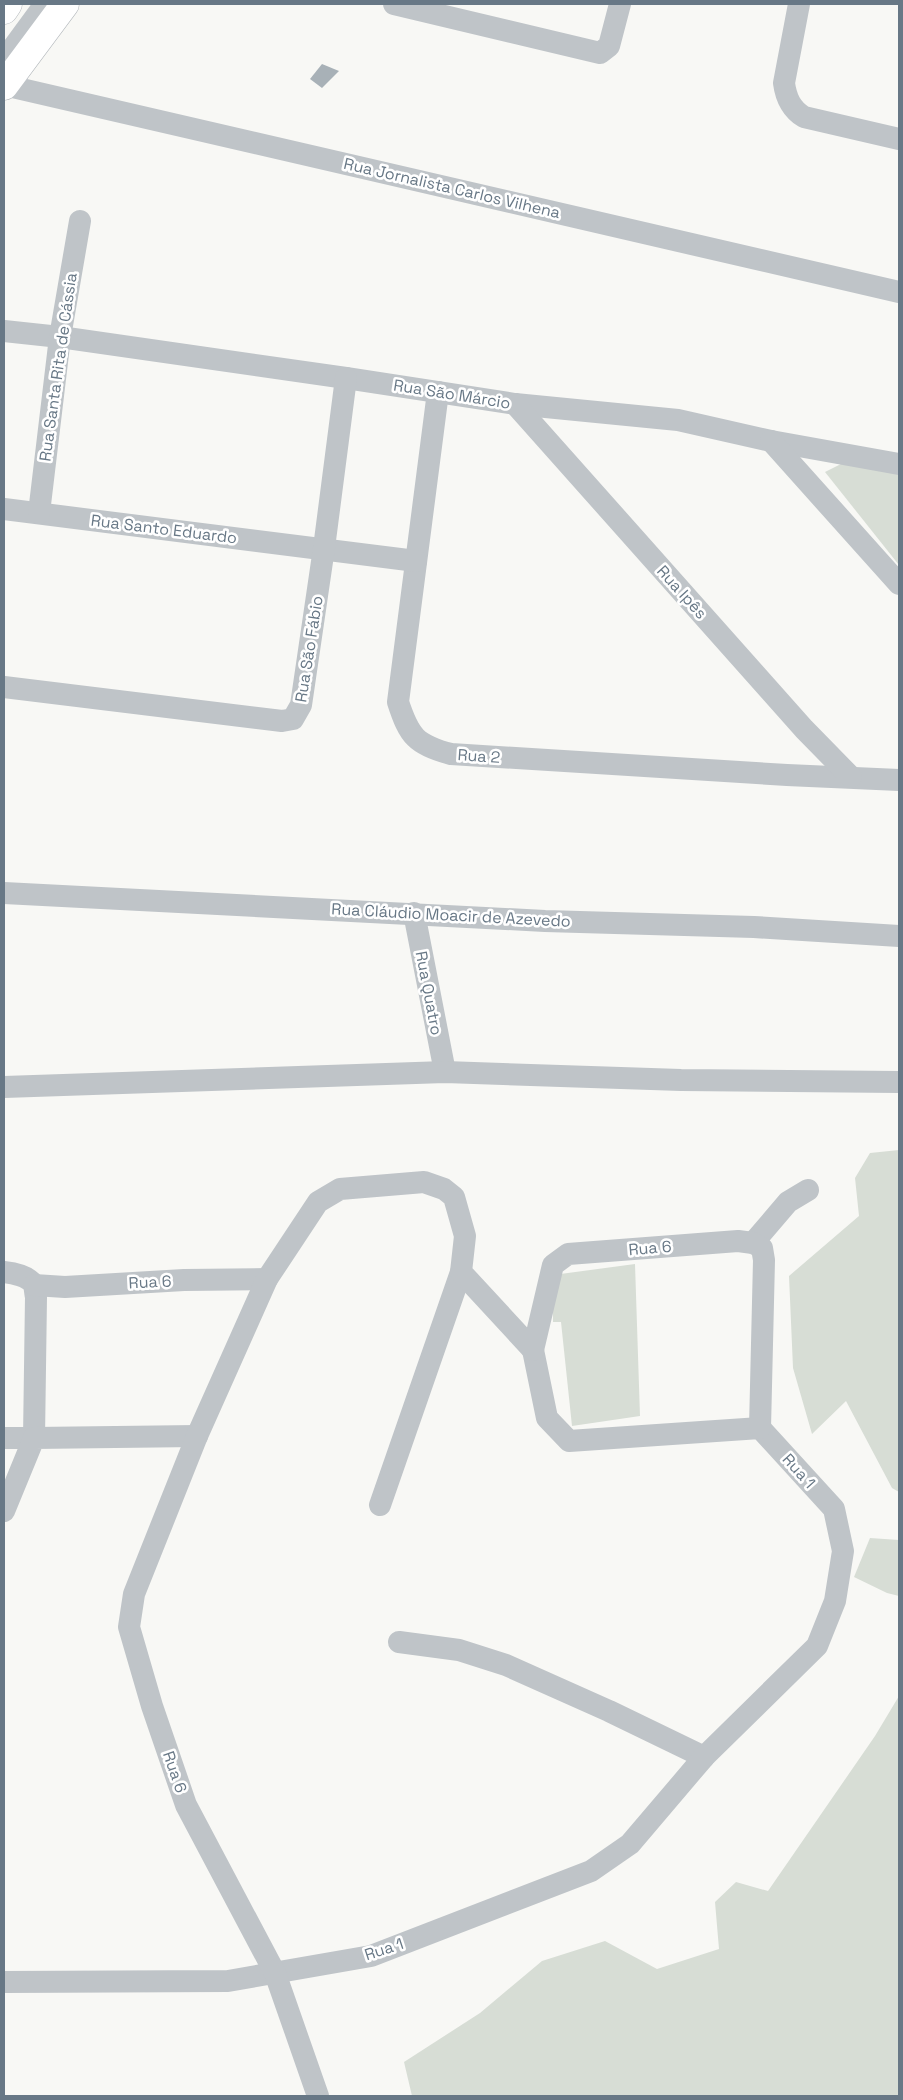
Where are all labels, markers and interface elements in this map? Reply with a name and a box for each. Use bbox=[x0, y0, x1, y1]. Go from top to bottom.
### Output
street label: Rua Jornalista Carlos Vilhena bbox=[342, 153, 562, 223]
street label: Rua Santa Rita de Cássia bbox=[34, 271, 82, 463]
street label: Rua São Márcio bbox=[392, 374, 512, 414]
street label: Rua Santo Eduardo bbox=[90, 510, 238, 548]
street label: Rua Ipês bbox=[652, 561, 712, 623]
street label: Rua São Fábio bbox=[290, 594, 328, 704]
street label: Rua 2 bbox=[457, 744, 501, 768]
street label: Rua Cláudio Moacir de Azevedo bbox=[331, 898, 571, 932]
street label: Rua Quatro bbox=[411, 949, 447, 1037]
street label: Rua 6 bbox=[628, 1236, 672, 1260]
street label: Rua 6 bbox=[128, 1270, 172, 1294]
street label: Rua 1 bbox=[778, 1449, 820, 1493]
street label: Rua 6 bbox=[158, 1748, 192, 1796]
street label: Rua 1 bbox=[362, 1933, 406, 1965]

